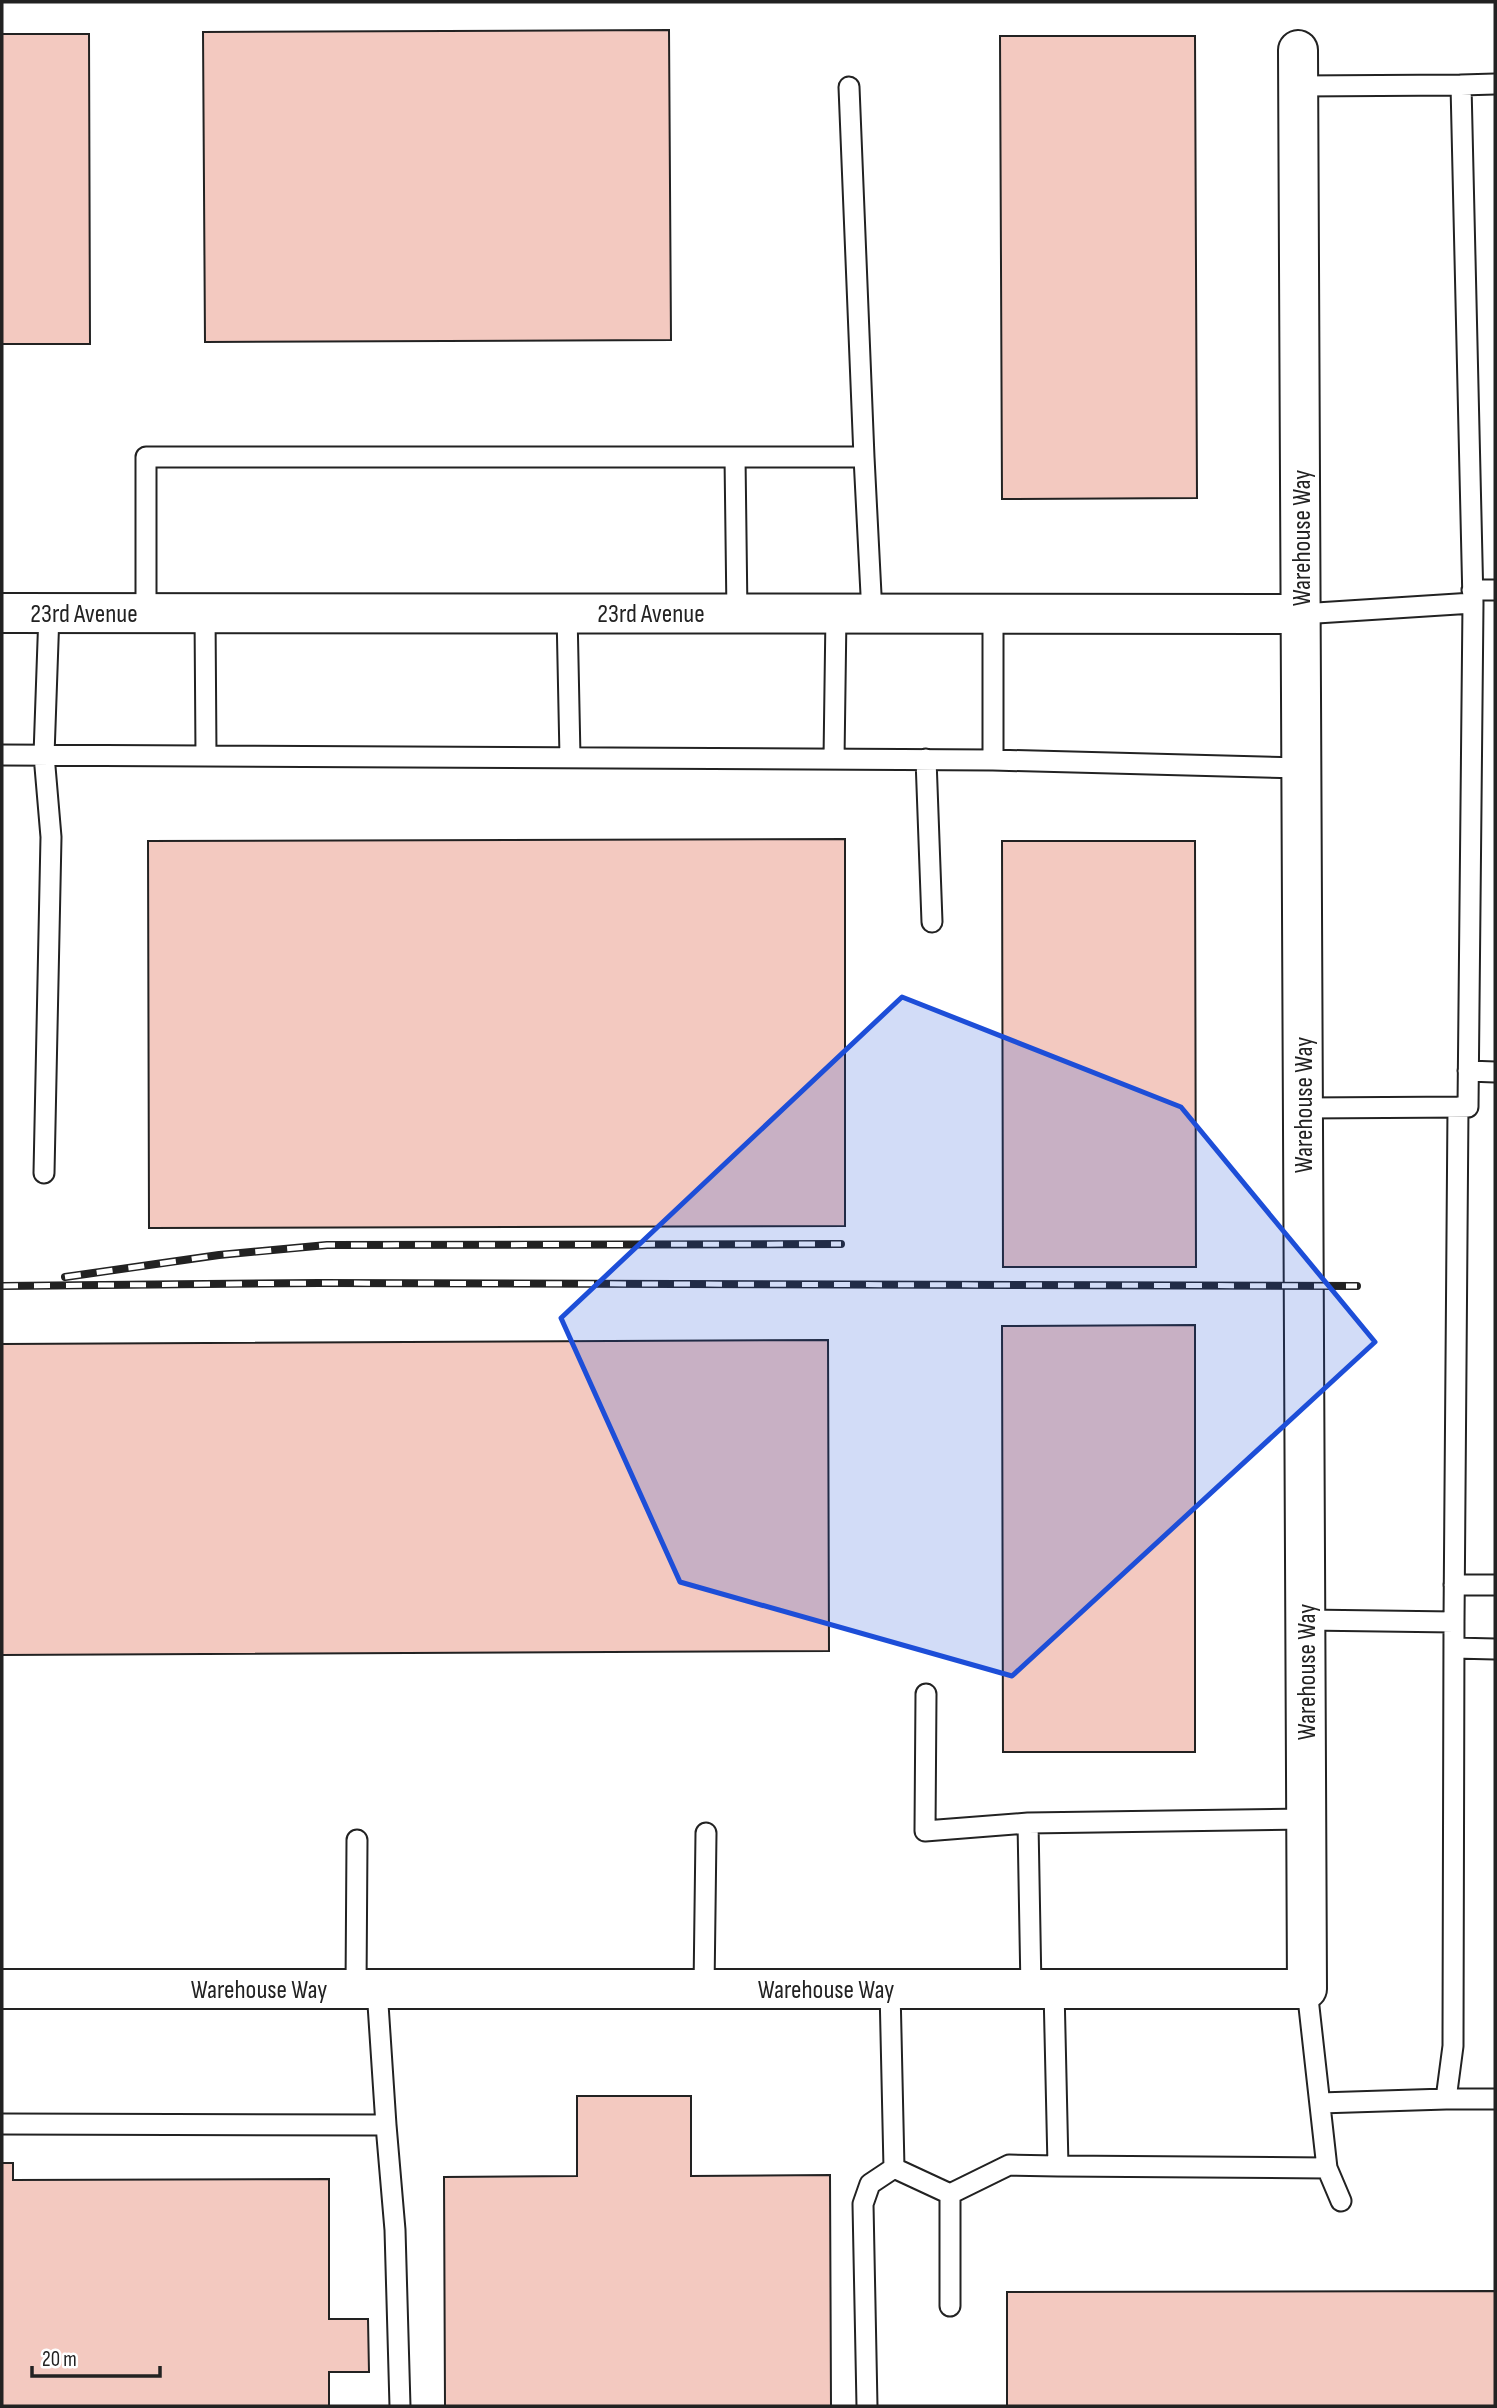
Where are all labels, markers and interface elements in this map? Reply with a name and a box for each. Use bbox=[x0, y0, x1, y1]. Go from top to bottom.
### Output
street label: Warehouse Way bbox=[1287, 470, 1318, 606]
street label: 23rd Avenue bbox=[30, 599, 138, 630]
street label: 23rd Avenue bbox=[597, 599, 705, 630]
street label: Warehouse Way bbox=[1289, 1037, 1320, 1173]
street label: Warehouse Way bbox=[1292, 1604, 1323, 1740]
street label: Warehouse Way bbox=[191, 1975, 327, 2006]
street label: Warehouse Way bbox=[758, 1975, 894, 2006]
scale bar bbox=[32, 2334, 159, 2378]
text: 20 m bbox=[42, 2347, 77, 2372]

